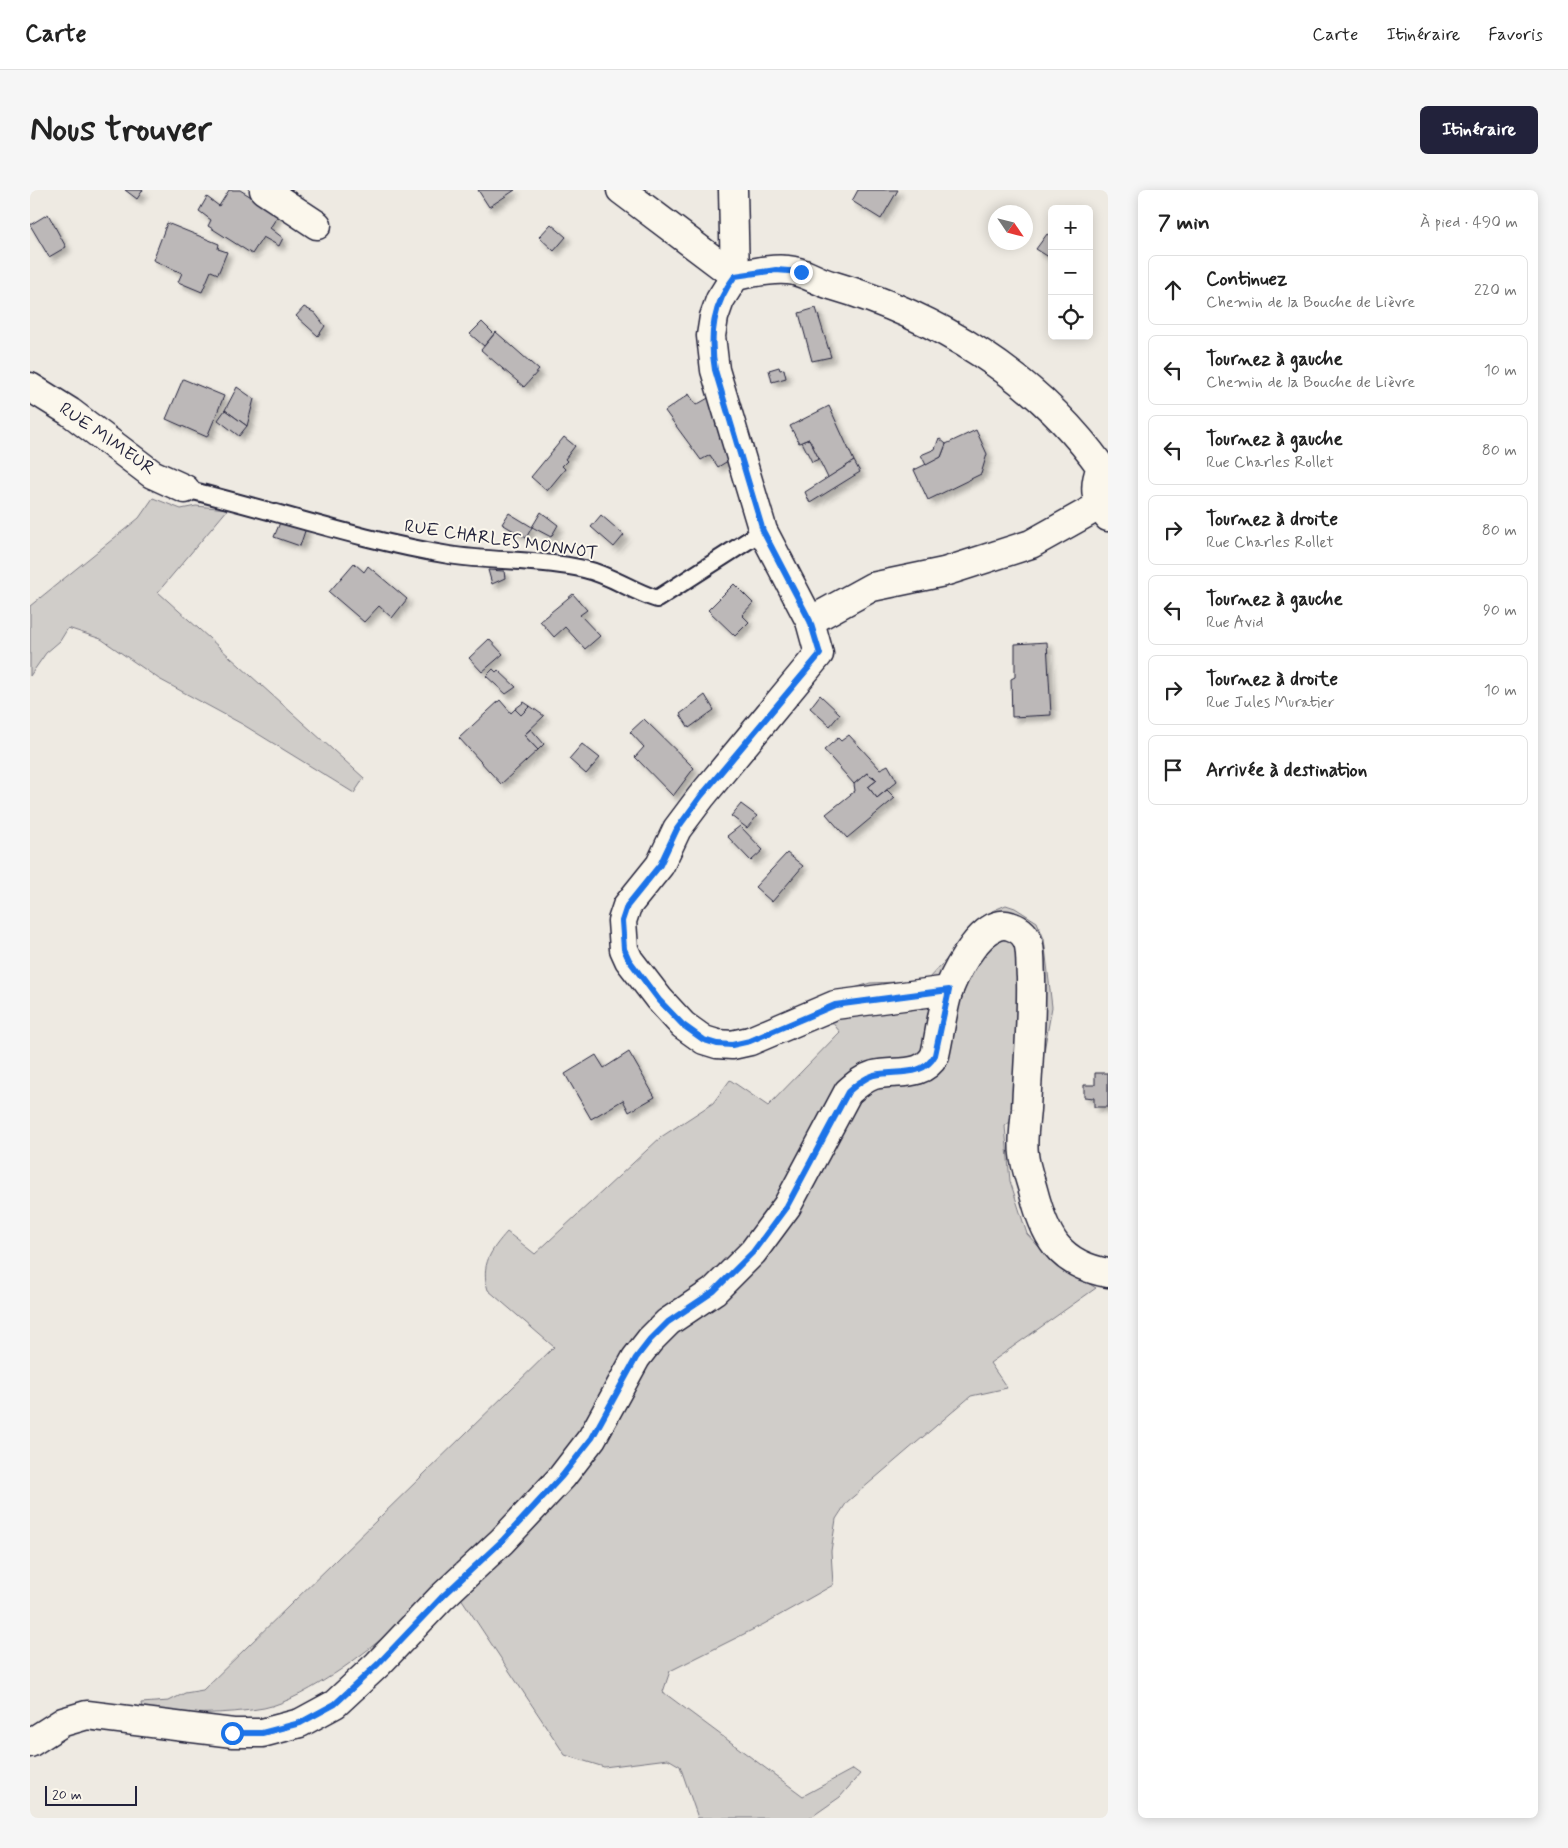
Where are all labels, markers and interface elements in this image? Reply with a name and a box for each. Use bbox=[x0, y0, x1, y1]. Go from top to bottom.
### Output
text: Carte bbox=[25, 19, 87, 50]
text: Carte bbox=[1312, 23, 1358, 47]
text: Itinéraire bbox=[1386, 23, 1460, 47]
text: Favoris bbox=[1488, 23, 1543, 47]
button: Itinéraire bbox=[1420, 106, 1538, 154]
text: Nous trouver bbox=[30, 107, 212, 153]
north arrow bbox=[988, 205, 1033, 250]
map controls bbox=[1048, 205, 1093, 340]
button: + bbox=[1048, 205, 1093, 250]
text: 7 min bbox=[1158, 209, 1210, 237]
text: À pied · 490 m bbox=[1420, 212, 1518, 233]
button: − bbox=[1048, 250, 1093, 295]
route end bbox=[790, 261, 813, 284]
text: Continuez bbox=[1206, 267, 1287, 292]
icon: ahead bbox=[1159, 276, 1187, 304]
text: 220 m bbox=[1474, 280, 1517, 301]
text: Chemin de la Bouche de Lièvre bbox=[1206, 292, 1415, 313]
button: locate bbox=[1048, 295, 1093, 340]
text: Tournez à gauche bbox=[1206, 347, 1343, 372]
icon: left bbox=[1159, 356, 1187, 384]
text: 10 m bbox=[1484, 360, 1517, 381]
text: Chemin de la Bouche de Lièvre bbox=[1206, 372, 1415, 393]
street label: RUE MIMEUR bbox=[54, 397, 160, 481]
text: Tournez à gauche bbox=[1206, 427, 1343, 452]
icon: left bbox=[1159, 436, 1187, 464]
text: 80 m bbox=[1482, 440, 1517, 461]
text: Rue Charles Rollet bbox=[1206, 452, 1334, 473]
text: Tournez à droite bbox=[1206, 507, 1338, 532]
street label: RUE CHARLES MONNOT bbox=[403, 515, 599, 565]
icon: right bbox=[1159, 516, 1187, 544]
text: 80 m bbox=[1482, 520, 1517, 541]
text: Rue Charles Rollet bbox=[1206, 532, 1334, 553]
text: Tournez à gauche bbox=[1206, 587, 1343, 612]
icon: left bbox=[1159, 596, 1187, 624]
text: 90 m bbox=[1483, 600, 1517, 621]
text: Rue Avid bbox=[1206, 612, 1264, 633]
text: Tournez à droite bbox=[1206, 667, 1338, 692]
icon: right bbox=[1159, 676, 1187, 704]
text: 10 m bbox=[1484, 680, 1517, 701]
text: Rue Jules Muratier bbox=[1206, 692, 1335, 713]
icon: arrive bbox=[1159, 756, 1187, 784]
text: Arrivée à destination bbox=[1206, 758, 1367, 783]
route start bbox=[221, 1722, 244, 1745]
scale bar bbox=[45, 1783, 138, 1806]
text: 20 m bbox=[52, 1786, 82, 1804]

